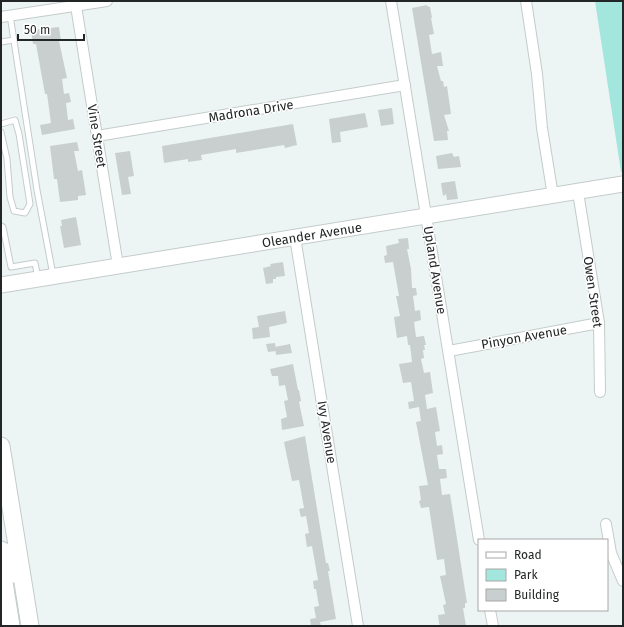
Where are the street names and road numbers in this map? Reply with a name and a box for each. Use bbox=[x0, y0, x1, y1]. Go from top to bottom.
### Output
street label: Madrona Drive bbox=[207, 97, 295, 125]
street label: Vine Street bbox=[85, 103, 109, 169]
street label: Oleander Avenue bbox=[261, 219, 363, 250]
street label: Upland Avenue bbox=[421, 225, 449, 315]
street label: Owen Street bbox=[581, 255, 605, 329]
street label: Pinyon Avenue bbox=[480, 322, 568, 352]
street label: Ivy Avenue bbox=[315, 400, 339, 464]

